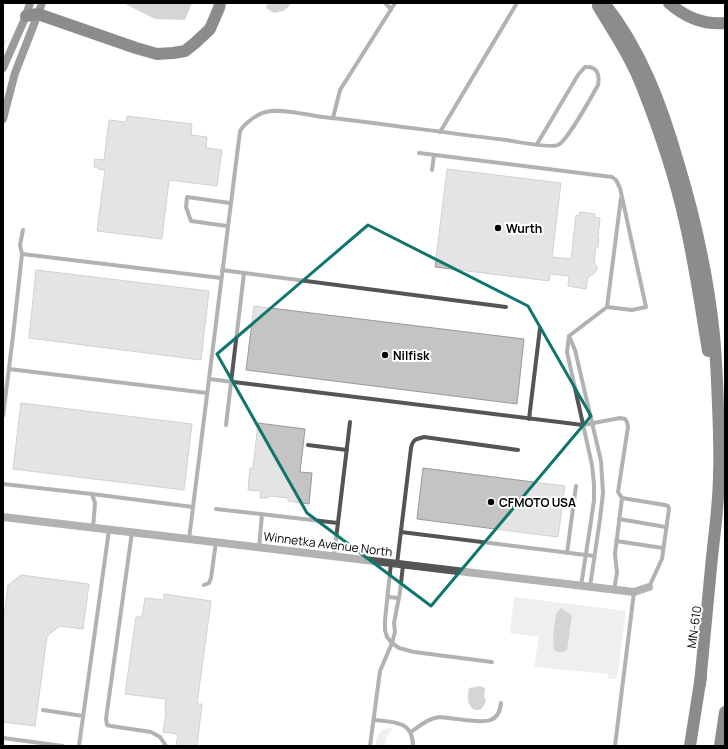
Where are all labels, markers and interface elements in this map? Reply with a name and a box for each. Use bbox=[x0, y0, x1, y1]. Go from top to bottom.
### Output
place label: Wurth bbox=[506, 220, 542, 237]
marker: Wurth bbox=[493, 223, 503, 233]
place label: Nilfisk bbox=[393, 347, 430, 364]
marker: Nilfisk bbox=[380, 350, 390, 360]
place label: CFMOTO USA bbox=[499, 494, 576, 511]
marker: CFMOTO USA bbox=[486, 497, 496, 507]
street label: Winnetka Avenue North bbox=[262, 528, 394, 560]
street label: MN-610 bbox=[683, 605, 705, 649]

